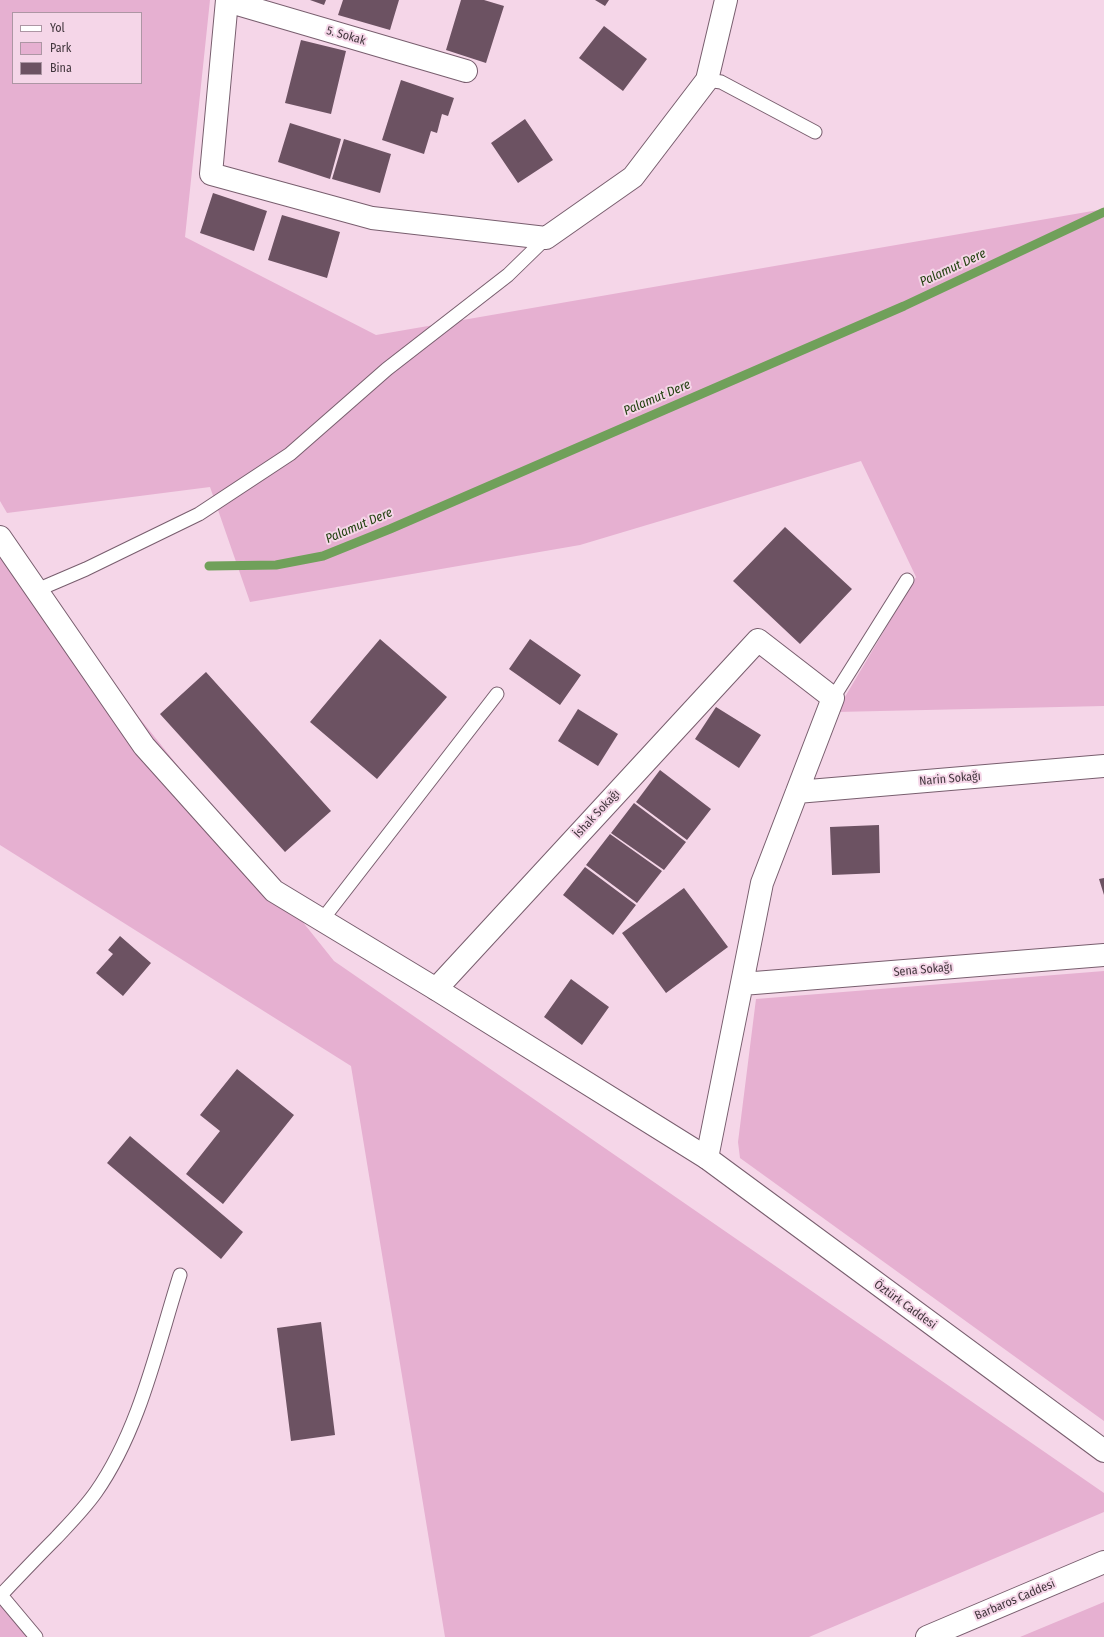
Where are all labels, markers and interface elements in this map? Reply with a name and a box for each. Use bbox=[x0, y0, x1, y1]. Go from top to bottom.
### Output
legend bbox=[12, 12, 142, 84]
text: Yol bbox=[50, 21, 65, 35]
street label: 5. Sokak bbox=[325, 24, 367, 48]
text: Park bbox=[50, 41, 71, 55]
text: Bina bbox=[50, 61, 72, 75]
water label: Palamut Dere bbox=[917, 246, 989, 290]
water label: Palamut Dere bbox=[621, 377, 693, 419]
water label: Palamut Dere bbox=[323, 505, 395, 547]
street label: Narin Sokağı bbox=[919, 769, 981, 789]
street label: İshak Sokağı bbox=[571, 787, 623, 841]
street label: Sena Sokağı bbox=[893, 960, 953, 980]
street label: Öztürk Caddesi bbox=[871, 1277, 939, 1333]
street label: Barbaros Caddesi bbox=[973, 1577, 1057, 1623]

